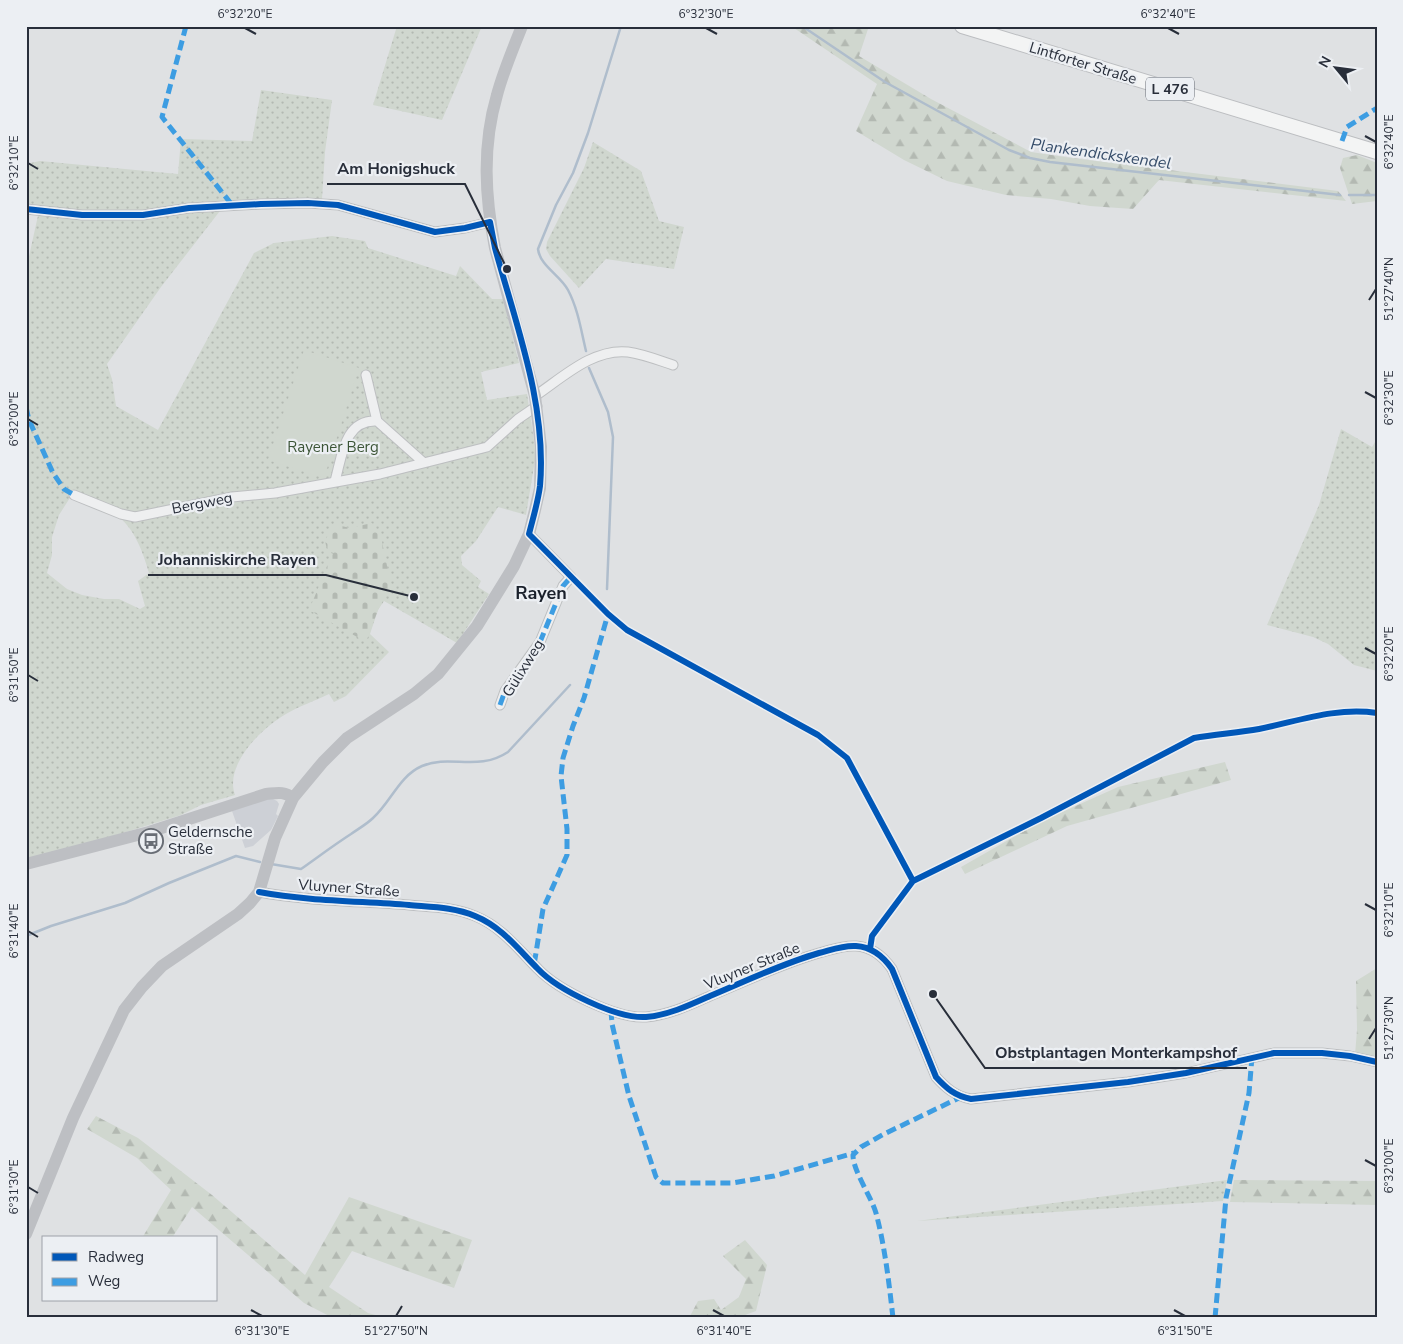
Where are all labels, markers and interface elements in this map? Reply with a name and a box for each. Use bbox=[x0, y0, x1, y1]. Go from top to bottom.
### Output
text: 6°32'20"E bbox=[218, 6, 272, 22]
text: 6°32'30"E bbox=[679, 6, 733, 22]
text: 6°32'40"E bbox=[1141, 6, 1195, 22]
street label: Lintforter Straße bbox=[1027, 37, 1139, 89]
north arrow bbox=[1310, 42, 1360, 92]
text: N bbox=[1314, 53, 1336, 71]
road number: L 476 bbox=[1146, 78, 1194, 100]
text: 6°32'40"E bbox=[1381, 115, 1397, 169]
water label: Plankendickskendel bbox=[1029, 133, 1173, 175]
text: 6°32'10"E bbox=[6, 136, 22, 190]
callout: Am Honigshuck bbox=[327, 153, 465, 184]
text: Am Honigshuck bbox=[337, 158, 455, 180]
text: 51°27'40"N bbox=[1381, 257, 1397, 321]
text: 6°32'30"E bbox=[1381, 371, 1397, 425]
text: 6°32'00"E bbox=[6, 392, 22, 446]
park label: Rayener Berg bbox=[287, 437, 379, 457]
street label: Bergweg bbox=[170, 487, 234, 519]
callout: Johanniskirche Rayen bbox=[148, 544, 326, 575]
text: Johanniskirche Rayen bbox=[157, 549, 316, 571]
district label: Rayen bbox=[515, 581, 567, 605]
text: 6°32'20"E bbox=[1381, 627, 1397, 681]
street label: Gülixweg bbox=[498, 635, 548, 701]
text: 6°31'50"E bbox=[6, 648, 22, 702]
place label: Geldernsche Straße bbox=[168, 822, 253, 859]
bus stop icon: Geldernsche Straße bbox=[138, 828, 164, 854]
street label: Vluyner Straße bbox=[297, 874, 400, 902]
text: 6°32'10"E bbox=[1381, 883, 1397, 937]
text: 6°31'40"E bbox=[6, 904, 22, 958]
street label: Vluyner Straße bbox=[700, 938, 803, 995]
text: 51°27'30"N bbox=[1381, 996, 1397, 1060]
callout: Obstplantagen Monterkampshof bbox=[985, 1037, 1247, 1068]
text: Obstplantagen Monterkampshof bbox=[995, 1042, 1238, 1064]
text: 6°32'00"E bbox=[1381, 1139, 1397, 1193]
text: 6°31'30"E bbox=[6, 1160, 22, 1214]
legend bbox=[42, 1236, 218, 1302]
text: Radweg bbox=[88, 1247, 144, 1267]
text: Weg bbox=[88, 1271, 120, 1291]
text: 6°31'30"E bbox=[235, 1323, 289, 1339]
text: 51°27'50"N bbox=[364, 1323, 428, 1339]
text: 6°31'40"E bbox=[697, 1323, 751, 1339]
text: 6°31'50"E bbox=[1158, 1323, 1212, 1339]

